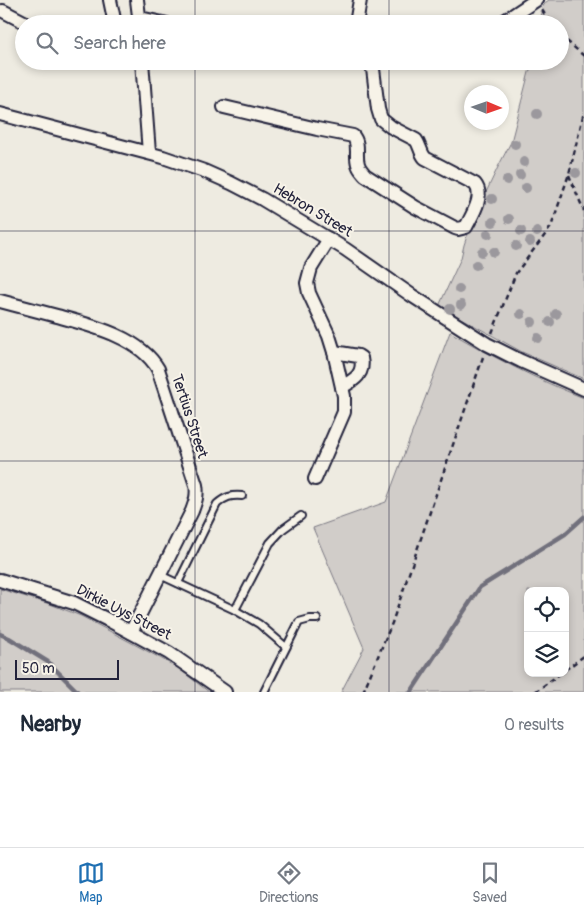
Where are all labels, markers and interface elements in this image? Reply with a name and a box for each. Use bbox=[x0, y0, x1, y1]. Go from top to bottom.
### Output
search box bbox=[15, 15, 569, 70]
icon: search bbox=[33, 29, 61, 57]
text: Search here bbox=[73, 31, 166, 55]
north arrow bbox=[464, 85, 509, 130]
street label: Hebron Street bbox=[270, 179, 357, 242]
street label: Tertius Street bbox=[167, 372, 212, 461]
street label: Dirkie Uys Street bbox=[73, 580, 175, 645]
map controls bbox=[524, 587, 569, 677]
button: locate bbox=[524, 587, 569, 632]
button: layers bbox=[524, 632, 569, 677]
scale bar bbox=[15, 657, 119, 680]
text: 50 m bbox=[22, 660, 55, 677]
text: Nearby bbox=[20, 711, 81, 738]
text: 0 results bbox=[504, 715, 564, 735]
tab: Map bbox=[77, 859, 105, 906]
tab: Directions bbox=[259, 859, 318, 906]
tab: Saved bbox=[472, 859, 507, 906]

